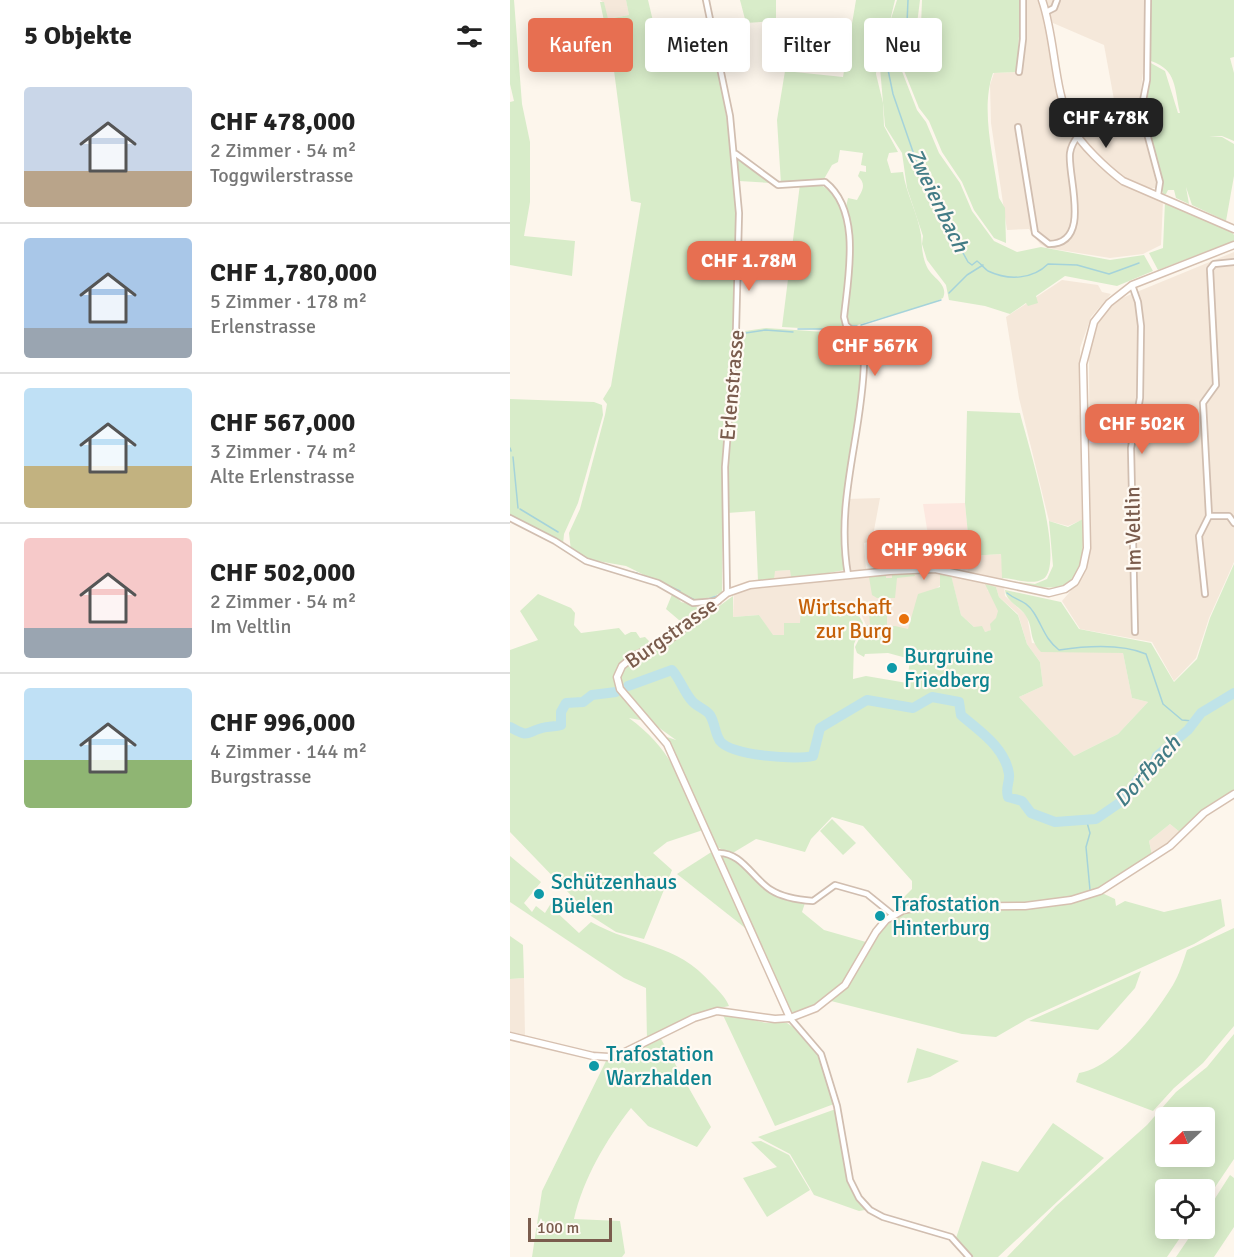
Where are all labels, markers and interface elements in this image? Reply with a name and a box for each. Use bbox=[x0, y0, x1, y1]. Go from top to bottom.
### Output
chip: Kaufen bbox=[528, 18, 633, 72]
chip: Mieten bbox=[645, 18, 750, 72]
chip: Filter bbox=[762, 18, 852, 72]
chip: Neu bbox=[864, 18, 942, 72]
text: 5 Objekte bbox=[24, 20, 132, 52]
icon: filters bbox=[453, 20, 486, 53]
pin: CHF 478K bbox=[1044, 98, 1168, 149]
text: CHF 478K bbox=[1063, 105, 1149, 130]
text: CHF 478,000 bbox=[210, 106, 355, 138]
icon: home bbox=[72, 111, 144, 183]
text: 2 Zimmer · 54 m² bbox=[210, 138, 356, 163]
water label: Zweienbach bbox=[901, 144, 975, 257]
text: Toggwilerstrasse bbox=[210, 163, 353, 188]
pin: CHF 1.78M bbox=[680, 241, 818, 292]
text: CHF 1.78M bbox=[701, 248, 797, 273]
text: CHF 1,780,000 bbox=[210, 257, 377, 289]
icon: home bbox=[72, 262, 144, 334]
text: 5 Zimmer · 178 m² bbox=[210, 289, 367, 314]
text: Erlenstrasse bbox=[210, 314, 316, 339]
pin: CHF 567K bbox=[813, 326, 937, 377]
street label: Erlenstrasse bbox=[714, 328, 750, 442]
text: CHF 567K bbox=[832, 333, 918, 358]
pin: CHF 502K bbox=[1080, 404, 1204, 455]
text: CHF 567,000 bbox=[210, 407, 355, 439]
text: CHF 502K bbox=[1099, 411, 1185, 436]
icon: home bbox=[72, 412, 144, 484]
text: 3 Zimmer · 74 m² bbox=[210, 439, 356, 464]
text: Alte Erlenstrasse bbox=[210, 464, 355, 489]
street label: Im Veltlin bbox=[1119, 486, 1147, 572]
pin: CHF 996K bbox=[862, 530, 986, 581]
text: CHF 996K bbox=[881, 537, 967, 562]
text: CHF 502,000 bbox=[210, 557, 355, 589]
icon: home bbox=[72, 562, 144, 634]
text: 2 Zimmer · 54 m² bbox=[210, 589, 356, 614]
street label: Burgstrasse bbox=[620, 592, 722, 674]
place label: Wirtschaft zur Burg bbox=[798, 594, 892, 644]
marker: Wirtschaft zur Burg bbox=[897, 612, 911, 626]
text: Im Veltlin bbox=[210, 614, 291, 639]
place label: Burgruine Friedberg bbox=[904, 643, 994, 693]
marker: Burgruine Friedberg bbox=[885, 661, 899, 675]
text: CHF 996,000 bbox=[210, 707, 355, 739]
icon: home bbox=[72, 712, 144, 784]
water label: Dorfbach bbox=[1108, 729, 1187, 812]
text: 4 Zimmer · 144 m² bbox=[210, 739, 367, 764]
text: Burgstrasse bbox=[210, 764, 311, 789]
place label: Schützenhaus Büelen bbox=[551, 869, 677, 919]
marker: Schützenhaus Büelen bbox=[532, 887, 546, 901]
place label: Trafostation Hinterburg bbox=[892, 891, 1000, 941]
marker: Trafostation Hinterburg bbox=[873, 909, 887, 923]
place label: Trafostation Warzhalden bbox=[606, 1041, 714, 1091]
marker: Trafostation Warzhalden bbox=[587, 1059, 601, 1073]
north arrow bbox=[1155, 1107, 1215, 1167]
map controls bbox=[1155, 1107, 1215, 1239]
button: locate bbox=[1155, 1179, 1215, 1239]
scale bar bbox=[528, 1215, 612, 1242]
text: 100 m bbox=[537, 1218, 579, 1238]

